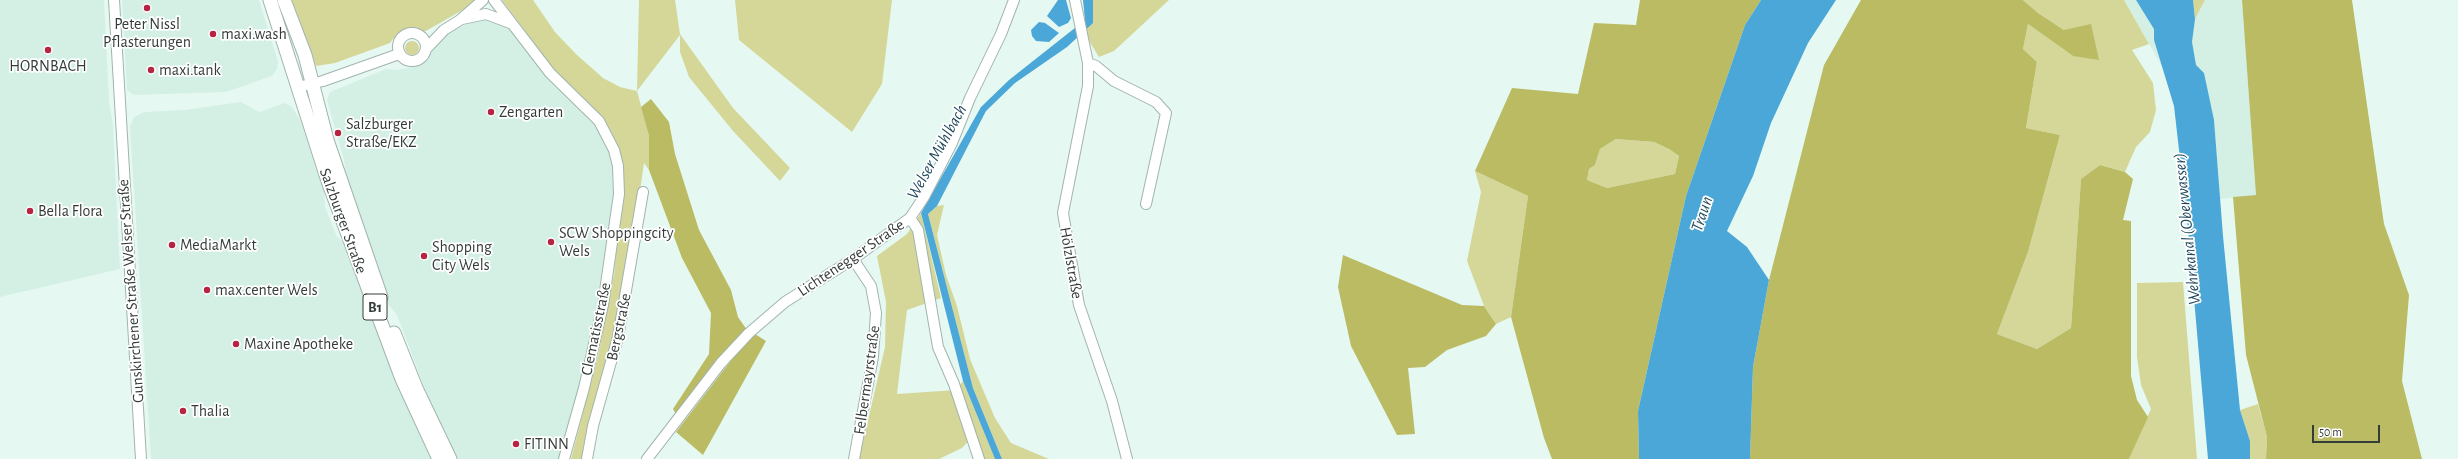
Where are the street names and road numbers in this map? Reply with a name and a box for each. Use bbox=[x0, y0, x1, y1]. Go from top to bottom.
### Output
street label: Salzburger Straße bbox=[315, 166, 371, 276]
street label: Gunskirchener Straße Welser Straße bbox=[114, 178, 148, 404]
street label: Lichtenegger Straße bbox=[794, 215, 908, 301]
street label: Hölzlstraße bbox=[1055, 226, 1087, 300]
street label: Clematisstraße bbox=[577, 281, 615, 377]
street label: Bergstraße bbox=[602, 292, 636, 362]
road number: B1 bbox=[363, 294, 387, 320]
street label: Felbermayrstraße bbox=[850, 324, 884, 436]

